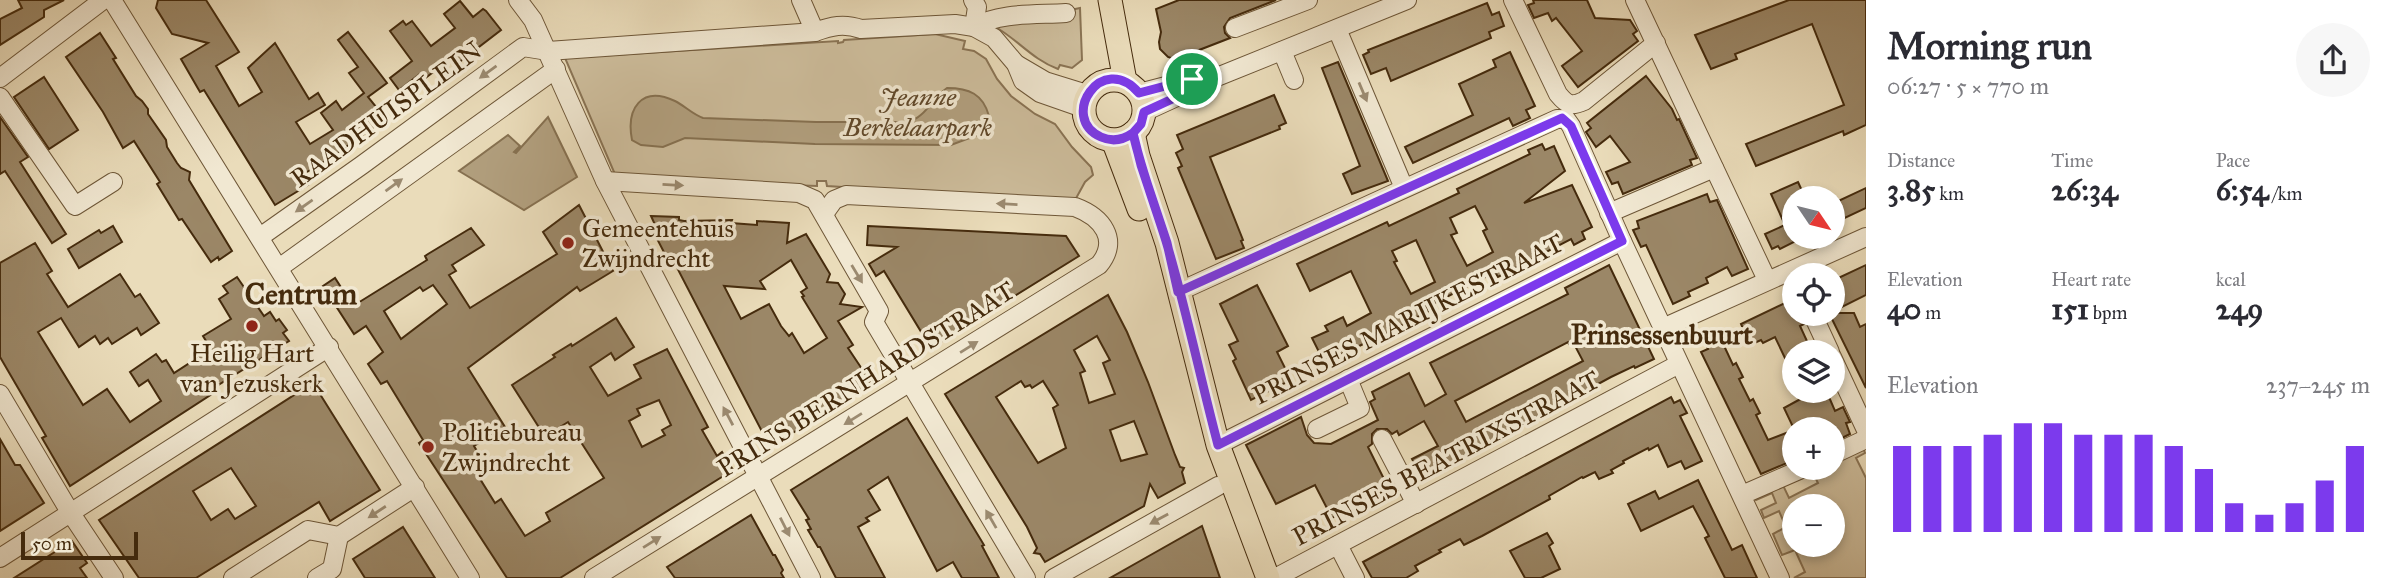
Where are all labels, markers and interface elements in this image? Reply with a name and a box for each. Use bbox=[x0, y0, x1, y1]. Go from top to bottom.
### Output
text: Morning run bbox=[1887, 23, 2092, 69]
button: share bbox=[2296, 23, 2370, 97]
street label: RAADHUISPLEIN bbox=[284, 34, 488, 194]
pin bbox=[1162, 49, 1222, 109]
icon: arrive bbox=[1173, 60, 1211, 98]
one-way arrow bbox=[480, 65, 498, 80]
text: 06:27 · 5 × 770 m bbox=[1887, 72, 2049, 100]
park label: Jeanne Berkelaarpark bbox=[843, 81, 993, 144]
one-way arrow bbox=[1358, 82, 1369, 103]
text: Distance bbox=[1887, 149, 1955, 172]
text: Time bbox=[2051, 149, 2093, 172]
text: Pace bbox=[2216, 149, 2250, 172]
text: 3.85 bbox=[1887, 172, 1935, 208]
text: 26:34 bbox=[2051, 172, 2118, 208]
text: 6:54 bbox=[2216, 172, 2268, 208]
one-way arrow bbox=[385, 178, 403, 192]
one-way arrow bbox=[662, 180, 684, 191]
text: km bbox=[1935, 182, 1964, 205]
text: /km bbox=[2268, 182, 2302, 205]
north arrow bbox=[1782, 186, 1844, 248]
map controls bbox=[1782, 186, 1845, 557]
one-way arrow bbox=[996, 198, 1018, 209]
one-way arrow bbox=[295, 199, 313, 213]
place label: Gemeentehuis Zwijndrecht bbox=[582, 212, 734, 274]
street label: PRINSES MARIJKESTRAAT bbox=[1247, 226, 1569, 412]
marker: Gemeentehuis Zwijndrecht bbox=[560, 235, 576, 251]
button: locate bbox=[1782, 263, 1845, 326]
one-way arrow bbox=[851, 264, 863, 283]
text: Elevation bbox=[1887, 268, 1962, 291]
text: Heart rate bbox=[2051, 268, 2131, 291]
text: kcal bbox=[2216, 268, 2246, 291]
street label: PRINS BERNHARDSTRAAT bbox=[711, 274, 1021, 484]
district label: Centrum bbox=[245, 276, 358, 312]
text: 40 bbox=[1887, 291, 1921, 327]
text: 151 bbox=[2051, 291, 2089, 327]
text: 249 bbox=[2216, 291, 2263, 327]
text: m bbox=[1921, 301, 1941, 324]
text: bpm bbox=[2089, 301, 2127, 324]
district label: Prinsessenbuurt bbox=[1571, 317, 1753, 352]
marker: Heilig Hart van Jezuskerk bbox=[244, 318, 260, 334]
place label: Heilig Hart van Jezuskerk bbox=[179, 337, 325, 399]
one-way arrow bbox=[959, 340, 979, 353]
button: layers bbox=[1782, 340, 1845, 403]
street label: PRINSES BEATRIXSTRAAT bbox=[1287, 363, 1605, 553]
text: Elevation bbox=[1887, 371, 1978, 399]
text: 237–245 m bbox=[2266, 371, 2370, 399]
one-way arrow bbox=[722, 406, 733, 426]
one-way arrow bbox=[844, 412, 863, 425]
place label: Politiebureau Zwijndrecht bbox=[442, 416, 582, 478]
button: + bbox=[1782, 417, 1845, 480]
marker: Politiebureau Zwijndrecht bbox=[420, 439, 436, 455]
button: − bbox=[1782, 494, 1845, 557]
one-way arrow bbox=[368, 505, 387, 518]
one-way arrow bbox=[985, 510, 998, 529]
one-way arrow bbox=[1149, 513, 1168, 525]
one-way arrow bbox=[780, 517, 791, 537]
scale bar bbox=[21, 529, 138, 561]
text: 50 m bbox=[32, 532, 72, 555]
one-way arrow bbox=[643, 536, 662, 549]

